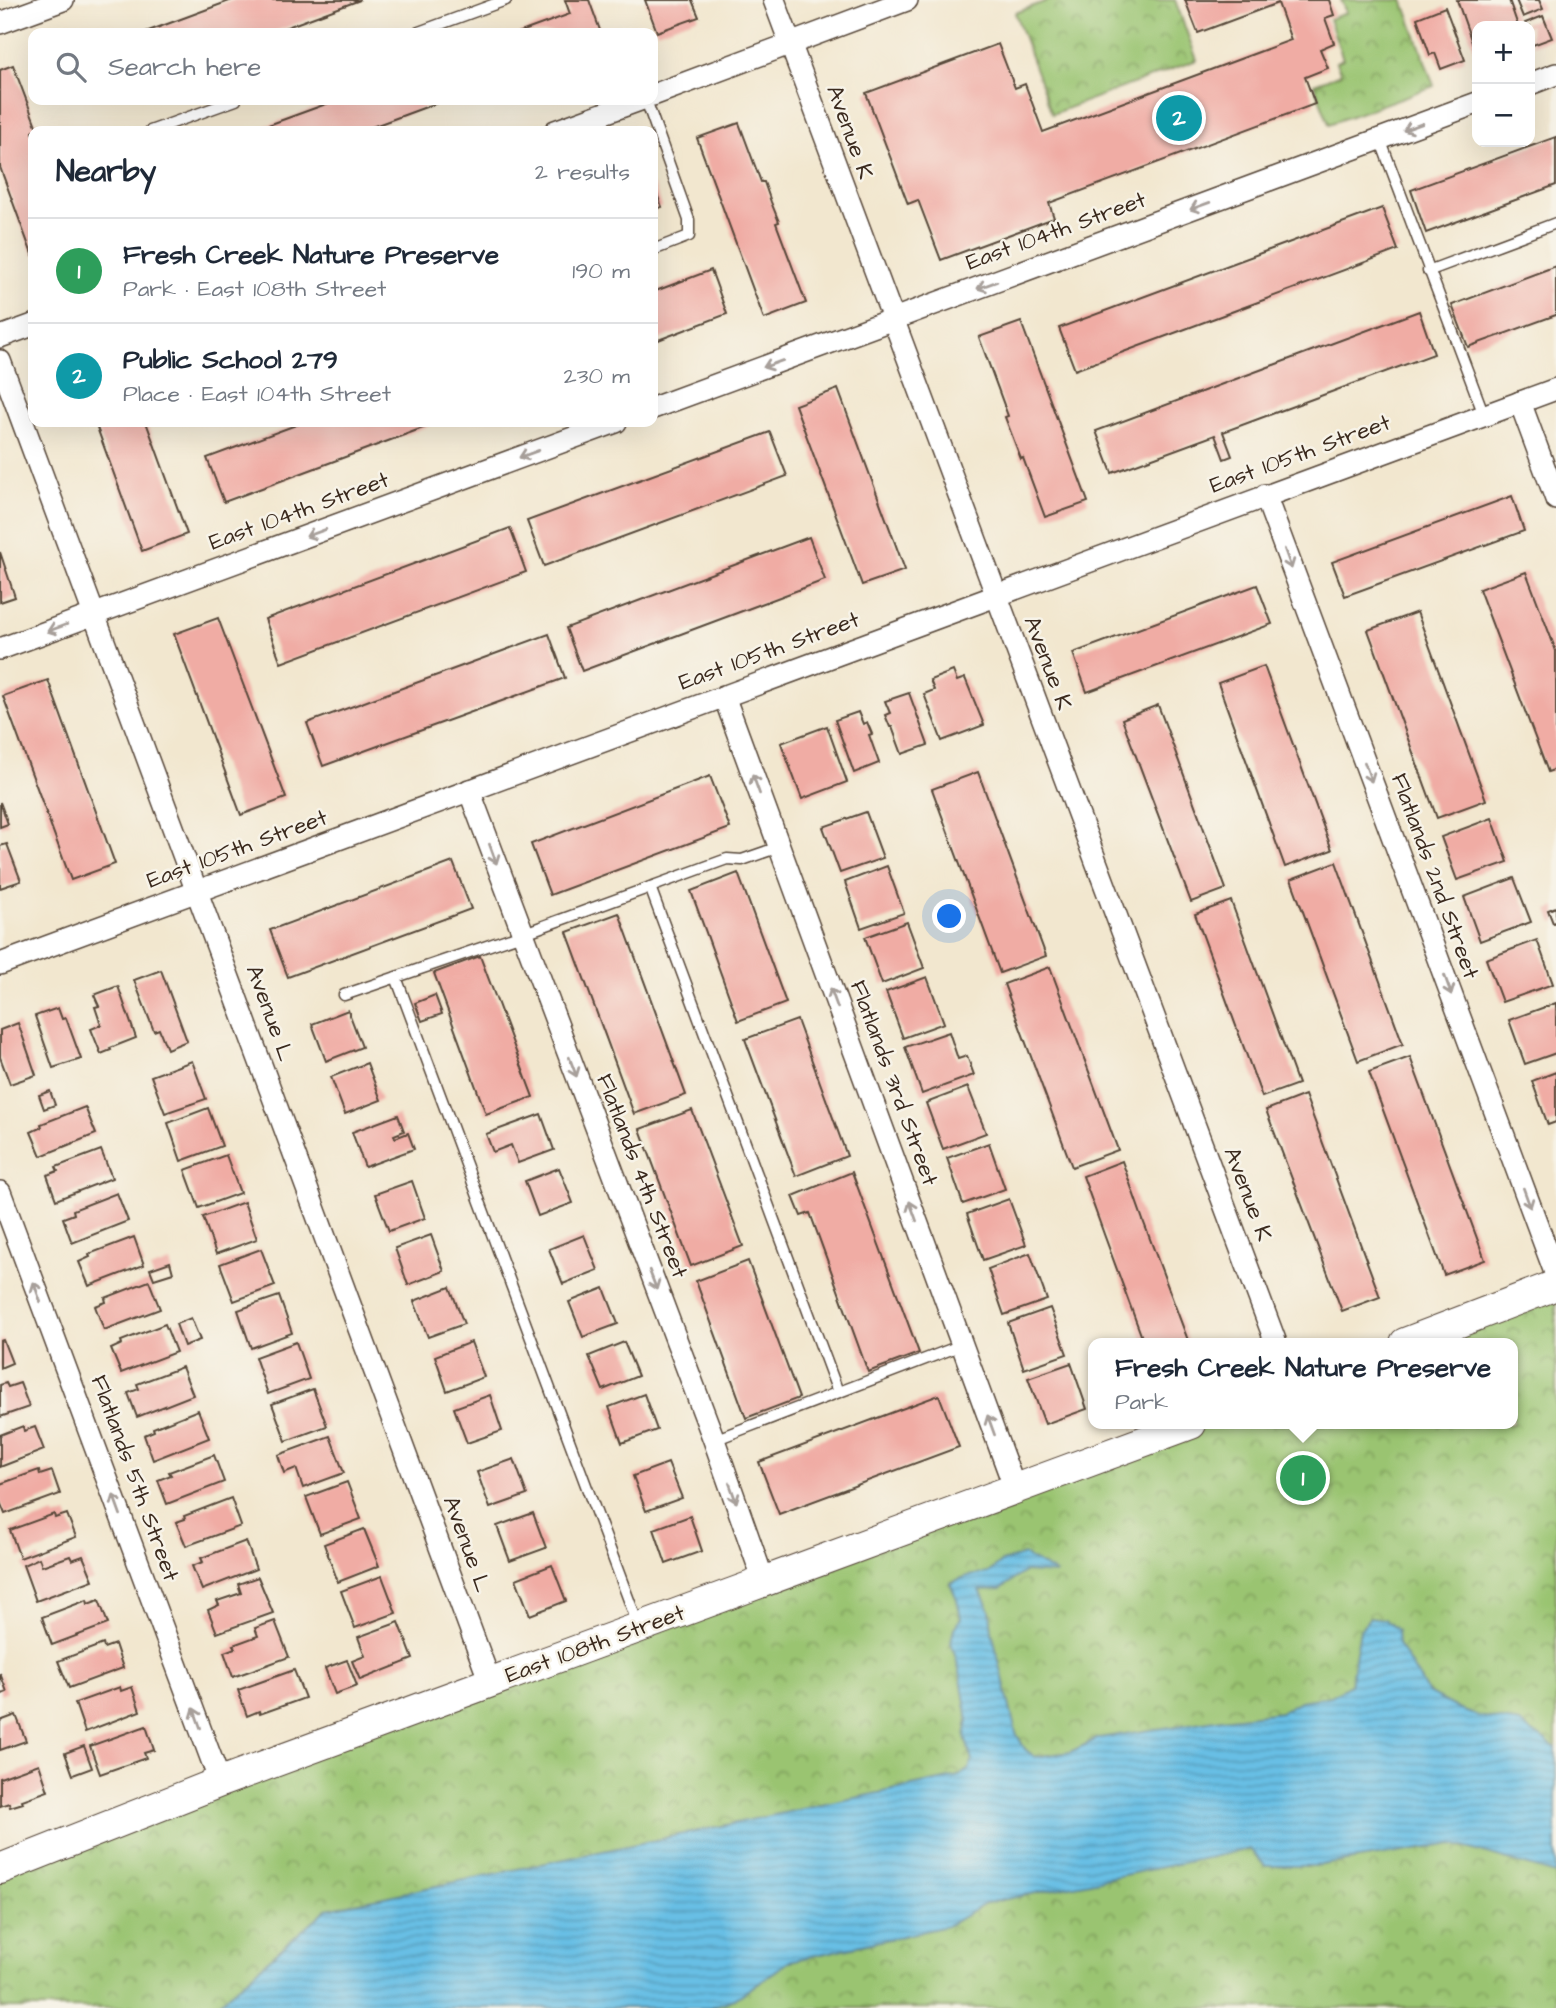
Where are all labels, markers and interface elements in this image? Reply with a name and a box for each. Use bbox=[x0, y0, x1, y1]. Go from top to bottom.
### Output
map controls bbox=[1472, 21, 1535, 147]
button: + bbox=[1472, 21, 1535, 84]
search box bbox=[28, 28, 658, 105]
icon: search bbox=[52, 48, 90, 86]
text: Search here bbox=[108, 49, 261, 85]
street label: Avenue K bbox=[818, 81, 882, 184]
button: − bbox=[1472, 84, 1535, 147]
pin: 2 bbox=[1156, 92, 1202, 144]
one-way arrow bbox=[1403, 122, 1425, 134]
text: Nearby bbox=[56, 151, 156, 193]
text: 2 results bbox=[535, 156, 630, 188]
street label: East 104th Street bbox=[962, 183, 1151, 278]
one-way arrow bbox=[1189, 201, 1211, 213]
text: Fresh Creek Nature Preserve bbox=[123, 237, 499, 273]
text: 1 bbox=[78, 255, 80, 287]
text: 190 m bbox=[572, 255, 630, 287]
text: Park · East 108th Street bbox=[123, 273, 386, 305]
one-way arrow bbox=[976, 280, 998, 292]
text: Public School 279 bbox=[123, 342, 338, 378]
one-way arrow bbox=[763, 359, 785, 371]
text: 2 bbox=[72, 360, 86, 392]
text: 230 m bbox=[564, 360, 630, 392]
text: Place · East 104th Street bbox=[123, 378, 391, 410]
street label: East 105th Street bbox=[1205, 406, 1395, 502]
one-way arrow bbox=[519, 449, 541, 461]
street label: East 104th Street bbox=[205, 463, 394, 558]
one-way arrow bbox=[306, 527, 328, 540]
one-way arrow bbox=[1283, 548, 1296, 570]
street label: East 105th Street bbox=[674, 603, 864, 699]
street label: Avenue K bbox=[1016, 612, 1080, 714]
one-way arrow bbox=[46, 623, 68, 636]
one-way arrow bbox=[1363, 761, 1375, 783]
street label: Flatlands 2nd Street bbox=[1383, 769, 1487, 984]
one-way arrow bbox=[749, 774, 761, 796]
street label: East 105th Street bbox=[142, 801, 332, 897]
one-way arrow bbox=[488, 843, 500, 865]
your location bbox=[932, 899, 966, 933]
street label: Avenue L bbox=[238, 961, 302, 1065]
one-way arrow bbox=[1442, 974, 1455, 996]
street label: Flatlands 3rd Street bbox=[842, 976, 946, 1191]
one-way arrow bbox=[827, 987, 840, 1009]
one-way arrow bbox=[568, 1056, 580, 1078]
street label: Flatlands 4th Street bbox=[588, 1069, 696, 1283]
street label: Avenue K bbox=[1216, 1143, 1280, 1245]
one-way arrow bbox=[1522, 1187, 1535, 1209]
one-way arrow bbox=[906, 1201, 918, 1223]
one-way arrow bbox=[648, 1268, 661, 1290]
one-way arrow bbox=[30, 1282, 43, 1304]
popup bbox=[1088, 1338, 1518, 1429]
text: Fresh Creek Nature Preserve bbox=[1115, 1350, 1491, 1386]
street label: Flatlands 5th Street bbox=[83, 1371, 187, 1586]
text: Park bbox=[1115, 1386, 1168, 1418]
one-way arrow bbox=[984, 1414, 997, 1436]
pin: 1 bbox=[1280, 1452, 1326, 1504]
one-way arrow bbox=[728, 1482, 740, 1504]
street label: Avenue L bbox=[435, 1492, 499, 1596]
one-way arrow bbox=[110, 1495, 122, 1517]
street label: East 108th Street bbox=[501, 1596, 690, 1691]
one-way arrow bbox=[189, 1708, 202, 1730]

